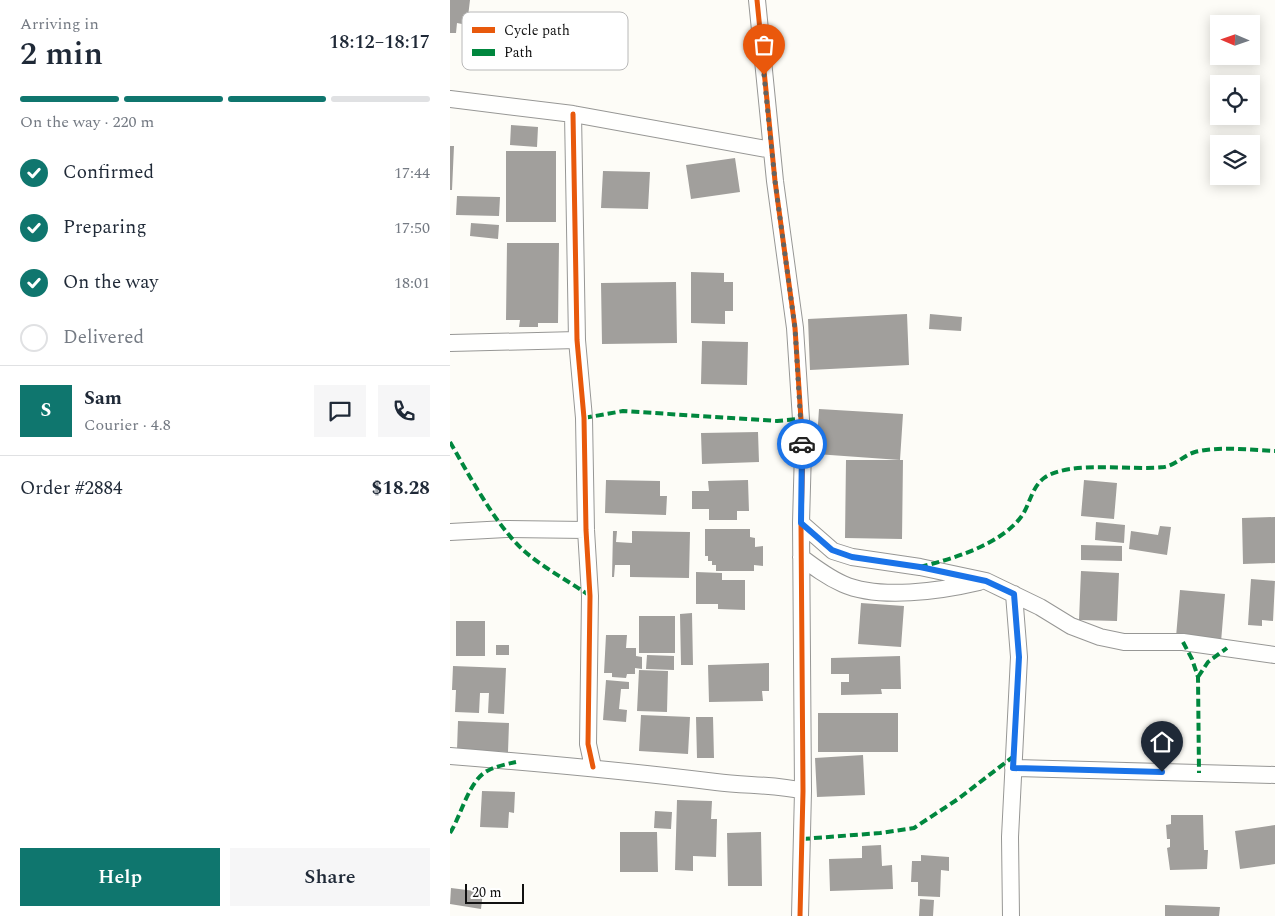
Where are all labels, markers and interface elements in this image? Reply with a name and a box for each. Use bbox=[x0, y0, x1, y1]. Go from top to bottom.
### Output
text: Arriving in bbox=[20, 12, 99, 36]
legend bbox=[462, 12, 628, 70]
north arrow bbox=[1210, 15, 1260, 65]
map controls bbox=[1210, 15, 1260, 185]
text: Cycle path bbox=[504, 20, 570, 41]
pin bbox=[743, 24, 785, 75]
text: 18:12–18:17 bbox=[329, 28, 430, 57]
text: 2 min bbox=[20, 30, 103, 79]
icon: bag bbox=[750, 31, 778, 59]
text: Path bbox=[504, 42, 533, 63]
button: locate bbox=[1210, 75, 1260, 125]
text: On the way · 220 m bbox=[20, 110, 154, 134]
button: layers bbox=[1210, 135, 1260, 185]
text: Confirmed bbox=[63, 158, 154, 187]
icon: check bbox=[20, 159, 48, 187]
text: 17:44 bbox=[394, 161, 430, 185]
text: Preparing bbox=[63, 213, 147, 242]
icon: check bbox=[20, 214, 48, 242]
text: 17:50 bbox=[394, 216, 430, 240]
text: On the way bbox=[63, 268, 159, 297]
icon: check bbox=[20, 269, 48, 297]
text: 18:01 bbox=[394, 271, 430, 295]
text: Delivered bbox=[63, 323, 144, 352]
text: Sam bbox=[84, 384, 122, 413]
button: chat bbox=[314, 385, 366, 437]
button: phone bbox=[378, 385, 430, 437]
text: S bbox=[41, 396, 51, 425]
text: Courier · 4.8 bbox=[84, 413, 171, 437]
courier bbox=[777, 419, 827, 469]
icon: car bbox=[788, 430, 816, 458]
text: Order #2884 bbox=[20, 474, 123, 503]
text: $18.28 bbox=[372, 474, 430, 503]
pin bbox=[1141, 721, 1183, 772]
icon: home bbox=[1148, 728, 1176, 756]
button: Help bbox=[20, 848, 220, 906]
button: Share bbox=[230, 848, 430, 906]
scale bar bbox=[465, 881, 524, 904]
text: 20 m bbox=[472, 882, 502, 903]

